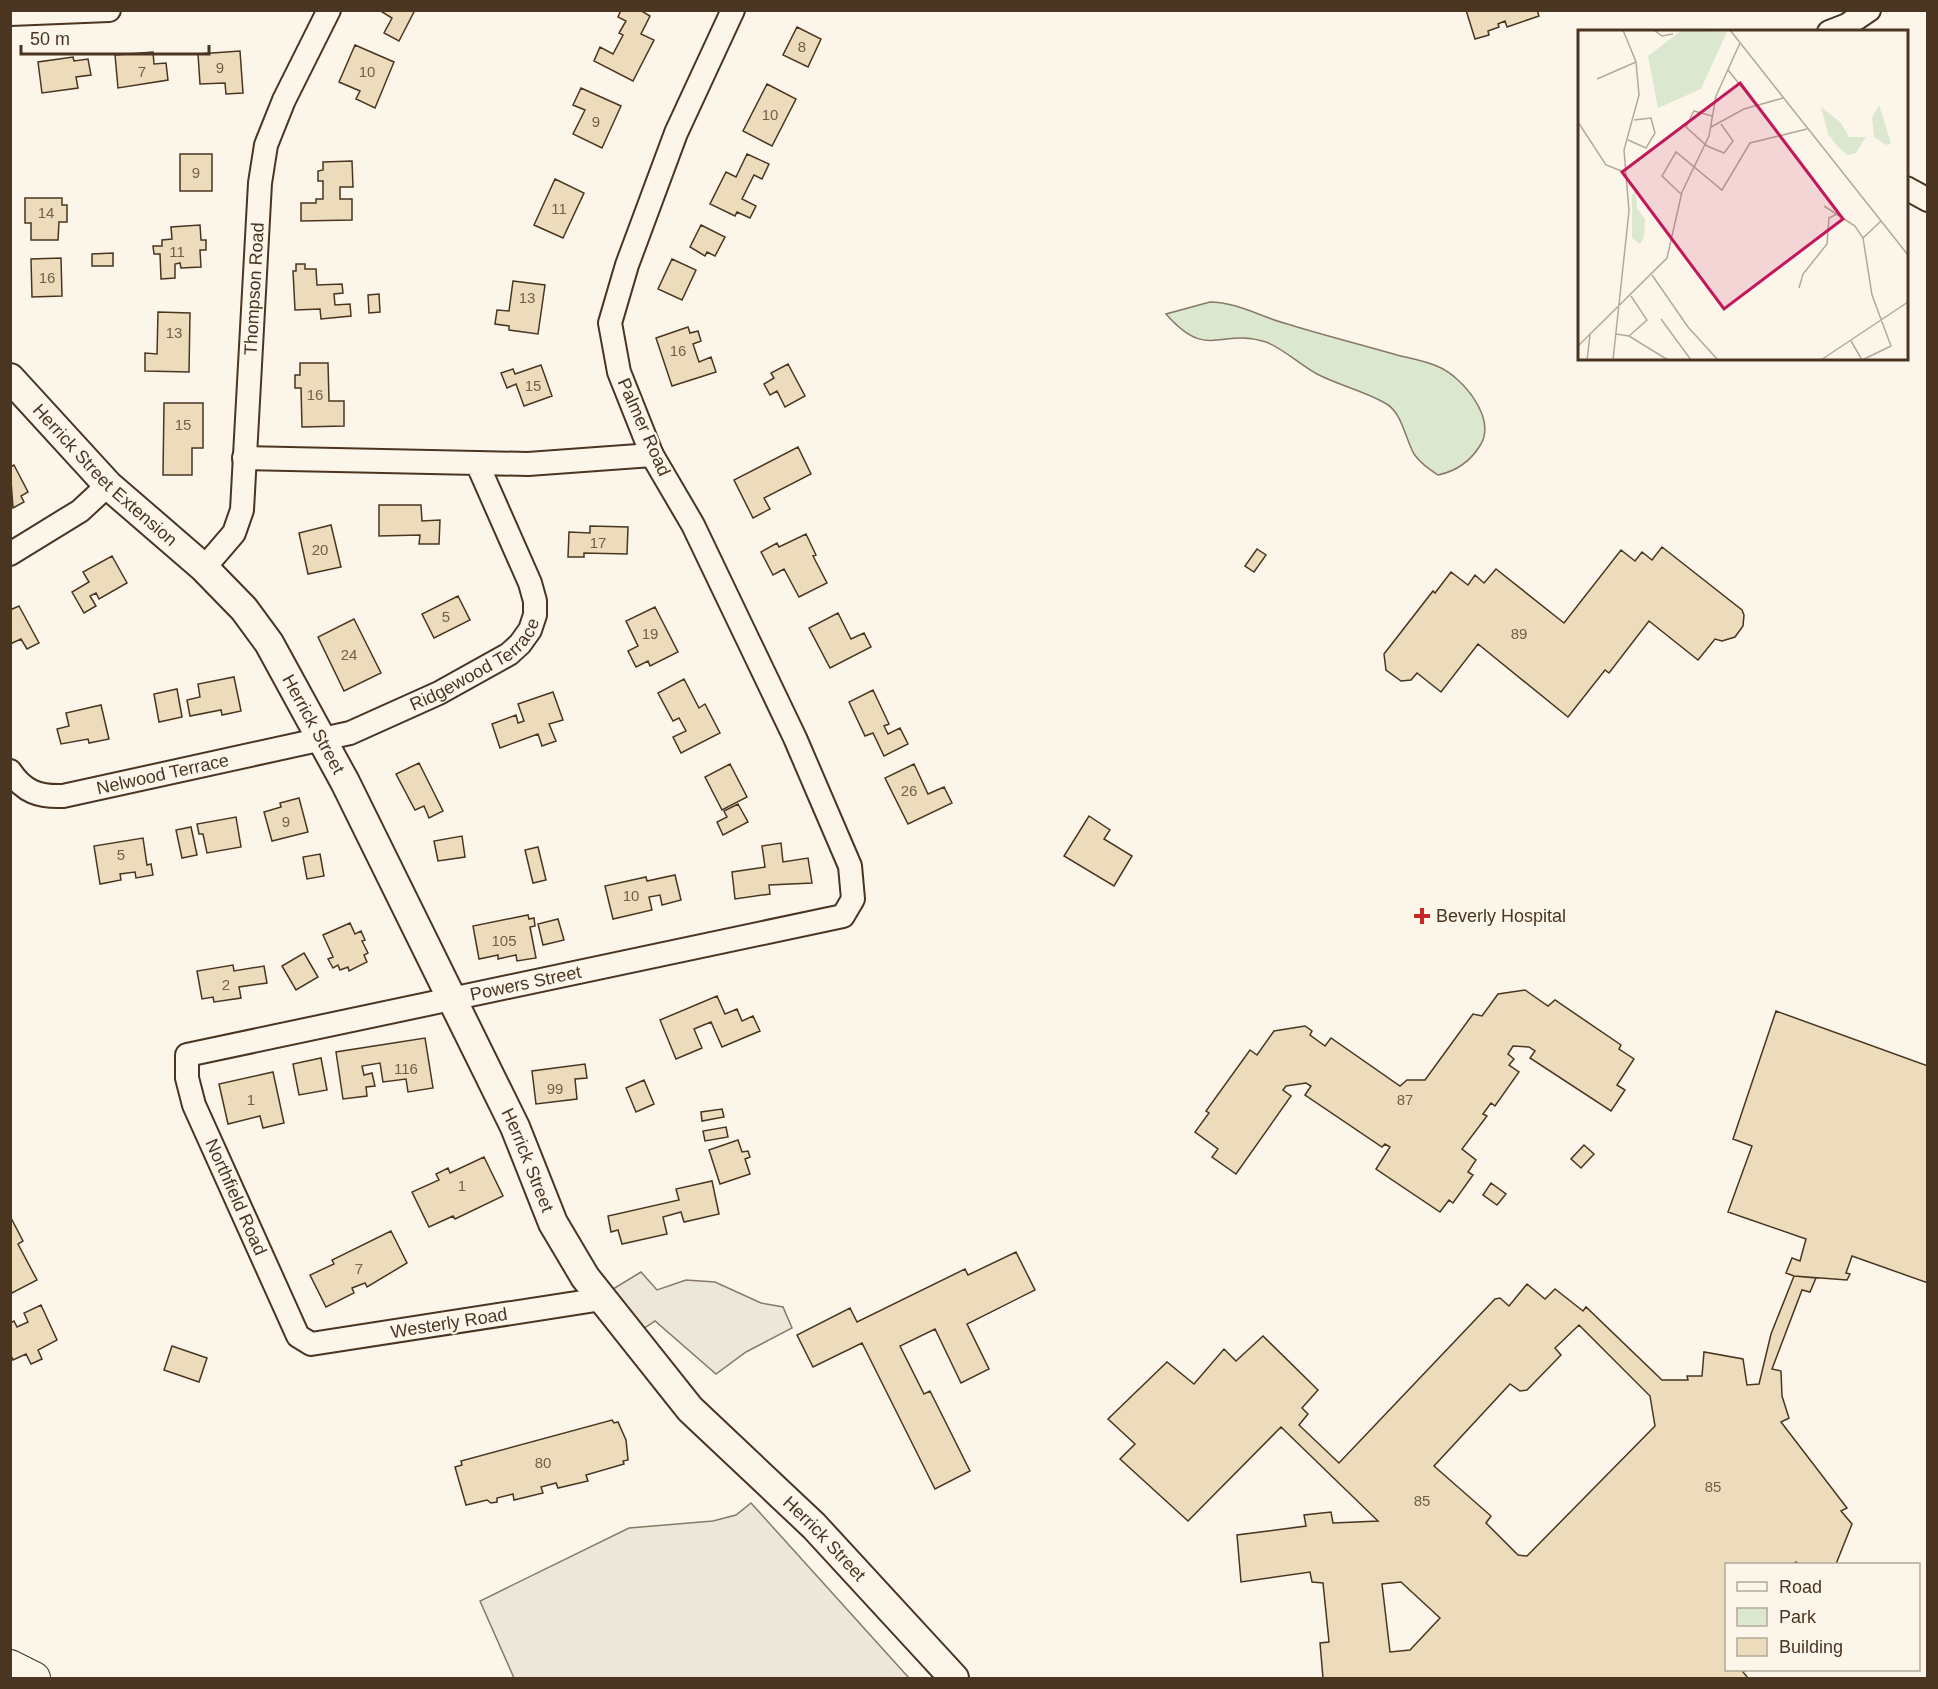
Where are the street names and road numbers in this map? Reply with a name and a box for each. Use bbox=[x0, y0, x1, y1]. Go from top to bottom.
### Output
street label: Thompson Road bbox=[241, 222, 268, 356]
street label: Palmer Road bbox=[614, 375, 674, 479]
street label: Herrick Street Extension bbox=[29, 400, 181, 550]
street label: Ridgewood Terrace bbox=[407, 616, 543, 715]
street label: Herrick Street bbox=[278, 671, 349, 777]
street label: Nelwood Terrace bbox=[95, 750, 231, 798]
street label: Powers Street bbox=[468, 962, 583, 1005]
street label: Herrick Street bbox=[497, 1105, 558, 1215]
street label: Northfield Road bbox=[201, 1136, 271, 1258]
street label: Westerly Road bbox=[389, 1304, 509, 1342]
street label: Herrick Street bbox=[779, 1492, 870, 1585]

